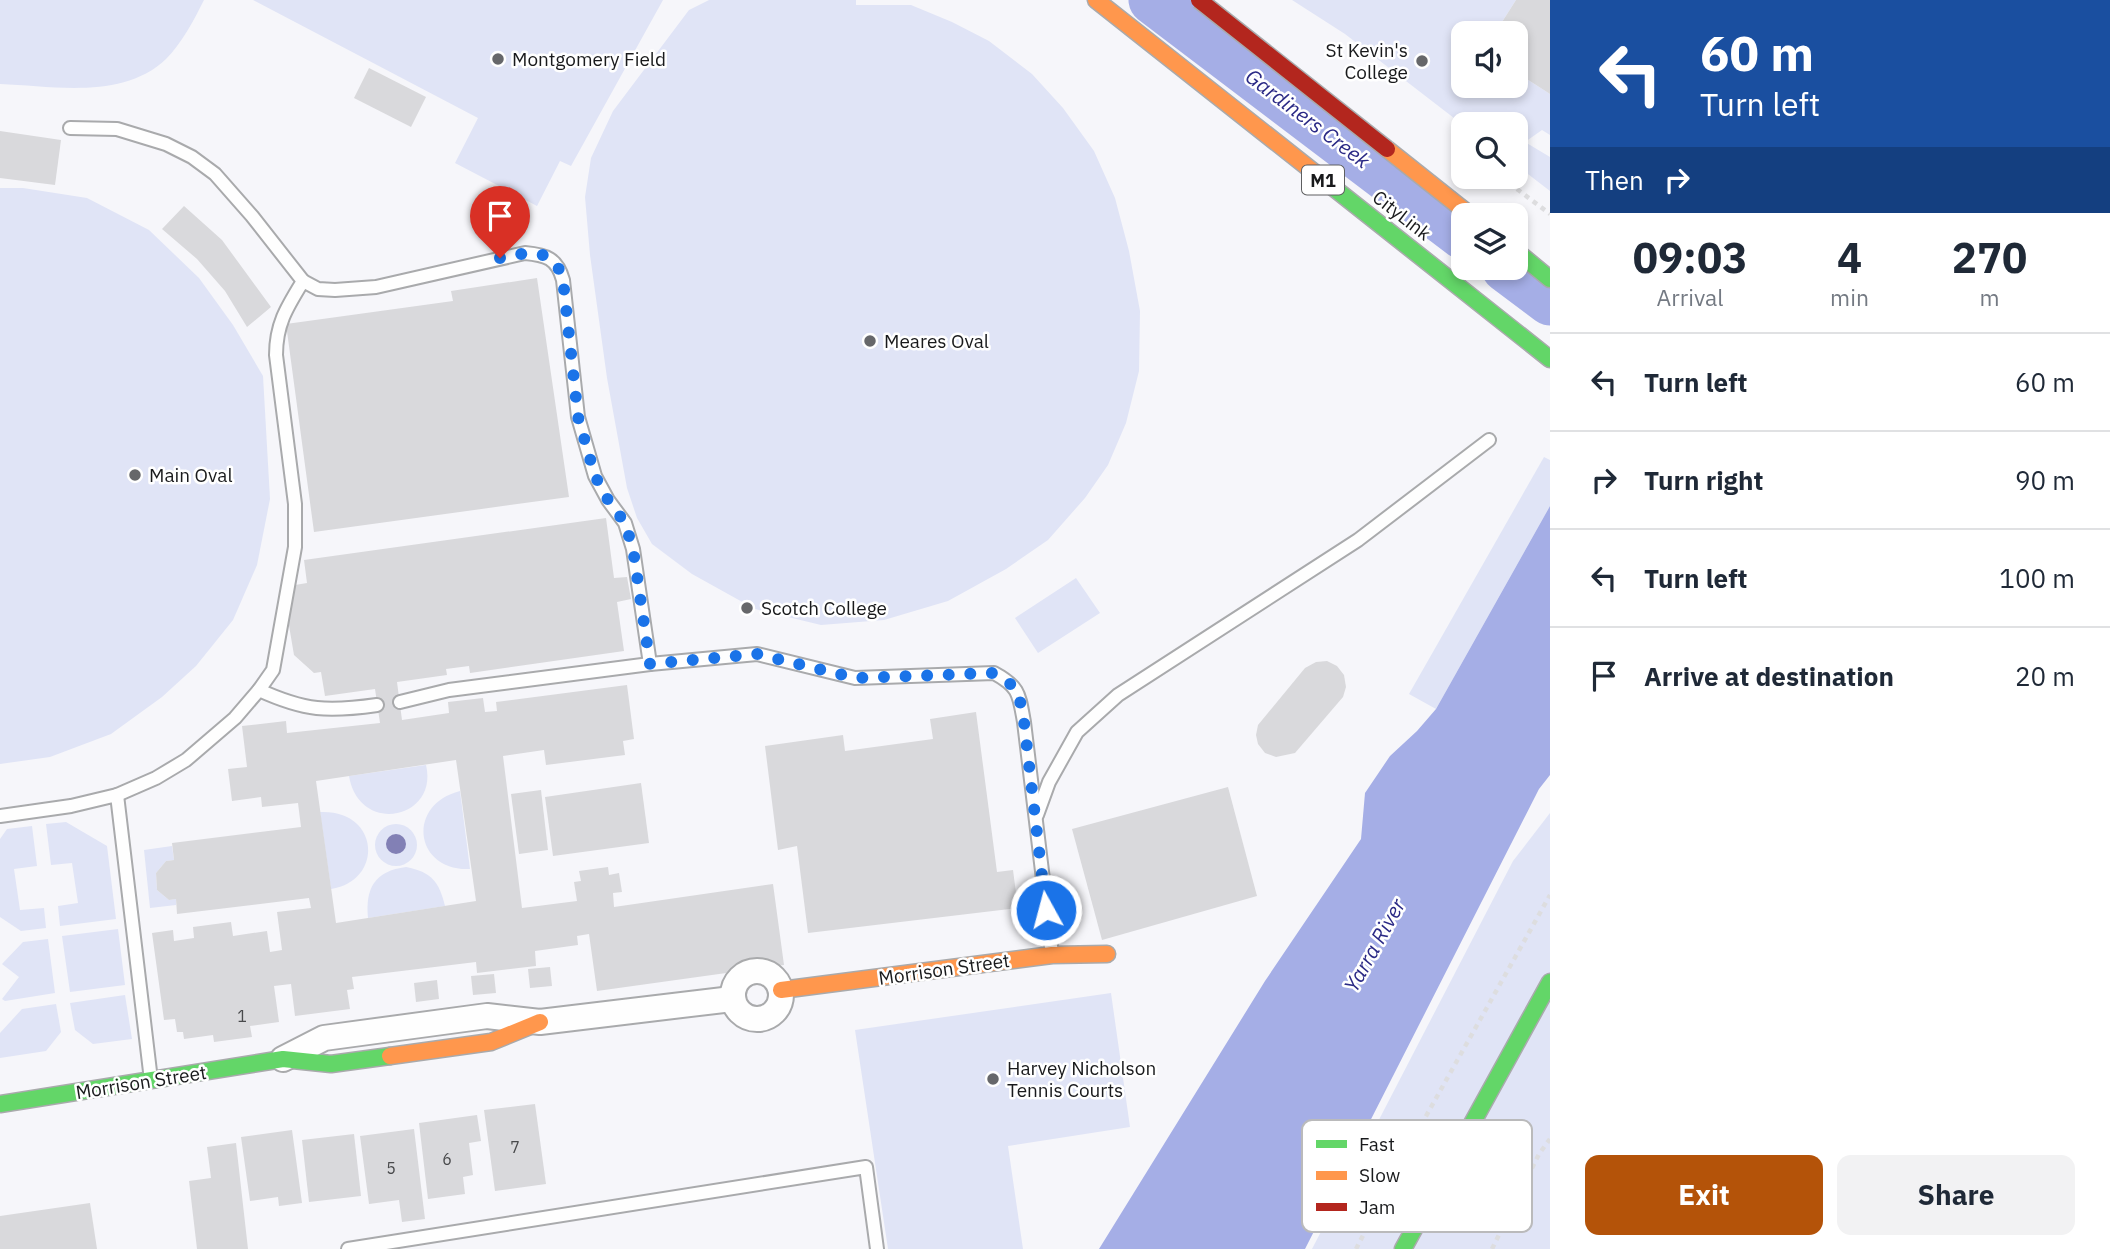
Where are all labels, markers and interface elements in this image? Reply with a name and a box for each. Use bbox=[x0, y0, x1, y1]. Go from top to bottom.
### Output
map controls bbox=[1451, 21, 1528, 280]
button: sound bbox=[1451, 21, 1528, 98]
text: 60 m bbox=[1700, 21, 1814, 84]
icon: left bbox=[1585, 28, 1676, 119]
place label: St Kevin's College bbox=[1326, 38, 1408, 84]
place label: Montgomery Field bbox=[512, 47, 666, 71]
marker: Montgomery Field bbox=[490, 51, 506, 67]
marker: St Kevin's College bbox=[1414, 53, 1430, 69]
water label: Gardiners Creek bbox=[1240, 62, 1377, 175]
text: Turn left bbox=[1700, 83, 1820, 125]
button: search bbox=[1451, 112, 1528, 189]
icon: right bbox=[1658, 161, 1696, 199]
text: Then bbox=[1585, 163, 1644, 197]
road number: M1 bbox=[1302, 166, 1344, 195]
street label: CityLink bbox=[1368, 185, 1436, 245]
pin bbox=[470, 186, 530, 258]
icon: arrive bbox=[481, 197, 519, 235]
button: layers bbox=[1451, 203, 1528, 280]
text: 09:03 bbox=[1633, 230, 1747, 285]
text: 4 bbox=[1837, 230, 1862, 285]
text: 270 bbox=[1952, 230, 2027, 285]
text: Arrival bbox=[1657, 282, 1724, 312]
text: min bbox=[1830, 282, 1869, 312]
text: m bbox=[1979, 282, 2000, 312]
place label: Meares Oval bbox=[884, 329, 989, 353]
marker: Meares Oval bbox=[862, 333, 878, 349]
icon: left bbox=[1585, 363, 1623, 401]
text: Turn left bbox=[1644, 365, 1747, 399]
text: 60 m bbox=[2015, 365, 2075, 399]
icon: right bbox=[1585, 461, 1623, 499]
place label: Main Oval bbox=[149, 463, 233, 487]
text: Turn right bbox=[1644, 463, 1763, 497]
text: 90 m bbox=[2015, 463, 2075, 497]
marker: Main Oval bbox=[127, 467, 143, 483]
icon: left bbox=[1585, 559, 1623, 597]
text: Turn left bbox=[1644, 561, 1747, 595]
text: 100 m bbox=[1999, 561, 2075, 595]
place label: Scotch College bbox=[761, 596, 887, 620]
marker: Scotch College bbox=[739, 600, 755, 616]
icon: arrive bbox=[1585, 657, 1623, 695]
text: Arrive at destination bbox=[1644, 659, 1894, 693]
text: 20 m bbox=[2015, 659, 2075, 693]
position arrow bbox=[1009, 873, 1083, 947]
water label: Yarra River bbox=[1337, 892, 1412, 997]
street label: Morrison Street bbox=[877, 948, 1011, 990]
house number: 1 bbox=[237, 1006, 247, 1026]
place label: Harvey Nicholson Tennis Courts bbox=[1007, 1056, 1156, 1102]
street label: Morrison Street bbox=[74, 1060, 208, 1104]
marker: Harvey Nicholson Tennis Courts bbox=[985, 1071, 1001, 1087]
legend bbox=[1302, 1120, 1532, 1232]
text: Fast bbox=[1359, 1132, 1395, 1156]
house number: 7 bbox=[510, 1137, 520, 1157]
house number: 6 bbox=[442, 1149, 452, 1169]
button: Exit bbox=[1585, 1155, 1823, 1235]
button: Share bbox=[1837, 1155, 2075, 1235]
house number: 5 bbox=[386, 1158, 396, 1178]
text: Slow bbox=[1359, 1163, 1400, 1187]
text: Jam bbox=[1359, 1195, 1395, 1219]

